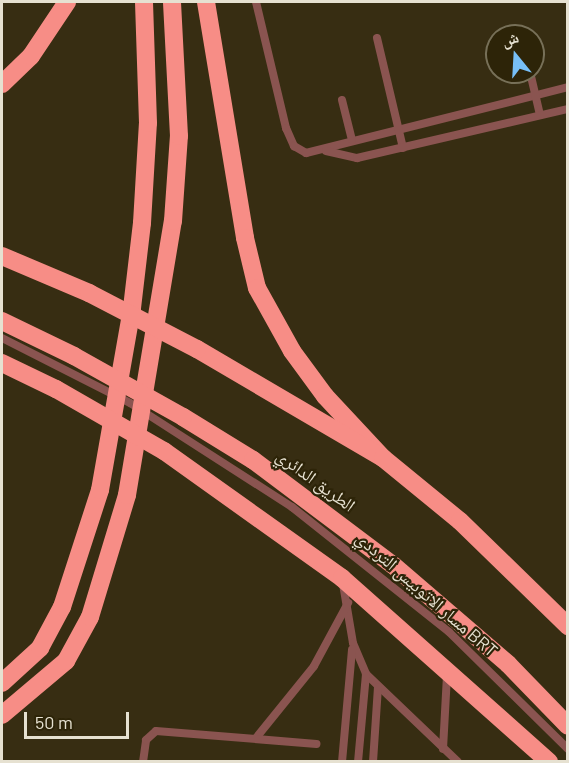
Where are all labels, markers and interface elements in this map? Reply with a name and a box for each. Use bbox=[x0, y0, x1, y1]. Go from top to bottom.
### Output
north arrow bbox=[485, 24, 545, 84]
text: ش bbox=[499, 27, 521, 50]
street label: الطريق الدائري bbox=[272, 444, 360, 516]
street label: مسار الاتوبيس الترددي BRT bbox=[352, 527, 502, 661]
scale bar bbox=[27, 700, 132, 738]
text: 50 m bbox=[35, 711, 73, 733]

